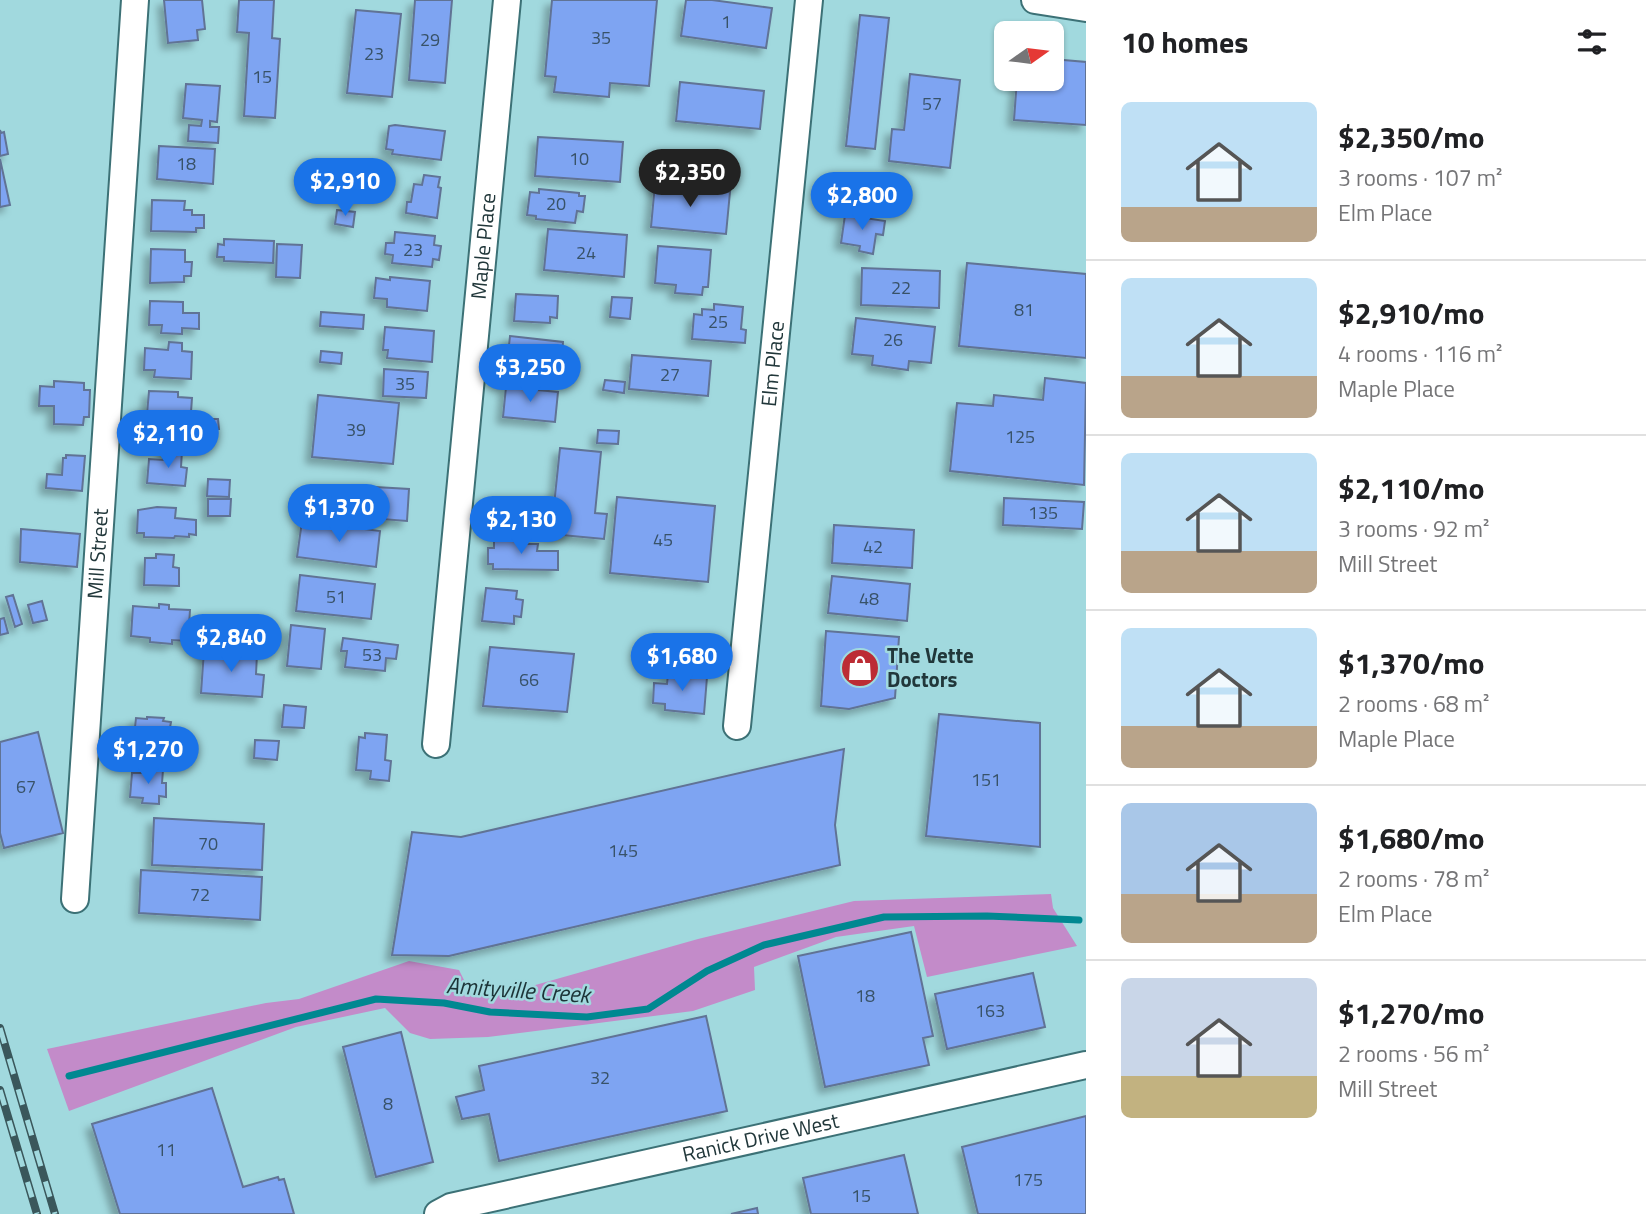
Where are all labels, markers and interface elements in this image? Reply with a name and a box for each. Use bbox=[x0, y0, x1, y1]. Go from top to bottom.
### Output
house number: 1 bbox=[721, 8, 731, 35]
text: 10 homes bbox=[1121, 19, 1248, 65]
north arrow bbox=[994, 21, 1064, 91]
map controls bbox=[994, 21, 1064, 91]
icon: filters bbox=[1573, 23, 1611, 61]
house number: 35 bbox=[591, 24, 611, 51]
house number: 29 bbox=[420, 26, 440, 53]
house number: 23 bbox=[364, 40, 384, 67]
house number: 15 bbox=[252, 63, 272, 90]
house number: 57 bbox=[922, 90, 942, 117]
text: $2,350/mo bbox=[1338, 114, 1484, 160]
icon: home bbox=[1177, 130, 1261, 214]
house number: 10 bbox=[569, 145, 589, 172]
house number: 18 bbox=[176, 150, 196, 177]
pin: $2,350 bbox=[633, 150, 747, 209]
text: $2,350 bbox=[655, 154, 725, 189]
pin: $2,910 bbox=[288, 158, 402, 218]
text: 3 rooms · 107 m² bbox=[1338, 160, 1502, 195]
text: $2,910 bbox=[310, 163, 380, 198]
pin: $2,800 bbox=[805, 173, 919, 232]
text: $2,800 bbox=[827, 177, 897, 212]
house number: 20 bbox=[546, 190, 566, 217]
street label: Maple Place bbox=[462, 191, 504, 301]
text: Elm Place bbox=[1338, 195, 1432, 230]
house number: 23 bbox=[403, 236, 423, 263]
house number: 24 bbox=[576, 239, 596, 266]
house number: 22 bbox=[891, 274, 911, 301]
text: $2,910/mo bbox=[1338, 290, 1484, 336]
house number: 81 bbox=[1014, 296, 1034, 323]
icon: home bbox=[1177, 306, 1261, 390]
house number: 25 bbox=[708, 308, 728, 335]
street label: Elm Place bbox=[752, 319, 792, 408]
house number: 26 bbox=[883, 326, 903, 353]
text: 4 rooms · 116 m² bbox=[1338, 336, 1502, 371]
pin: $3,250 bbox=[473, 344, 587, 404]
text: $3,250 bbox=[495, 349, 565, 384]
house number: 27 bbox=[660, 361, 680, 388]
house number: 35 bbox=[395, 370, 415, 397]
text: Maple Place bbox=[1338, 371, 1455, 406]
pin: $2,110 bbox=[111, 410, 225, 470]
text: $2,110 bbox=[133, 415, 203, 450]
house number: 39 bbox=[346, 416, 366, 443]
house number: 125 bbox=[1005, 423, 1035, 450]
text: $2,110/mo bbox=[1338, 465, 1484, 511]
icon: home bbox=[1177, 481, 1261, 565]
pin: $1,370 bbox=[282, 484, 396, 544]
text: $1,370 bbox=[304, 489, 374, 524]
pin: $2,130 bbox=[464, 496, 578, 556]
house number: 135 bbox=[1028, 499, 1058, 526]
text: $2,130 bbox=[486, 501, 556, 536]
street label: Mill Street bbox=[78, 507, 116, 600]
text: 3 rooms · 92 m² bbox=[1338, 511, 1489, 546]
house number: 45 bbox=[653, 526, 673, 553]
house number: 42 bbox=[863, 533, 883, 560]
text: Mill Street bbox=[1338, 546, 1437, 581]
house number: 51 bbox=[326, 583, 346, 610]
house number: 48 bbox=[859, 585, 879, 612]
pin: $2,840 bbox=[174, 614, 288, 674]
text: $2,840 bbox=[196, 619, 266, 654]
pin: $1,680 bbox=[625, 634, 739, 693]
text: $1,680 bbox=[647, 638, 717, 673]
place label: The Vette Doctors bbox=[887, 639, 974, 695]
text: $1,370/mo bbox=[1338, 640, 1484, 686]
house number: 53 bbox=[362, 641, 382, 668]
shop icon: The Vette Doctors bbox=[839, 647, 881, 689]
icon: home bbox=[1177, 656, 1261, 740]
house number: 66 bbox=[519, 666, 539, 693]
text: 2 rooms · 68 m² bbox=[1338, 686, 1489, 721]
text: Maple Place bbox=[1338, 721, 1455, 756]
pin: $1,270 bbox=[91, 726, 205, 786]
text: $1,270 bbox=[113, 731, 183, 766]
house number: 151 bbox=[971, 766, 1001, 793]
house number: 67 bbox=[16, 773, 36, 800]
text: $1,680/mo bbox=[1338, 815, 1484, 861]
house number: 70 bbox=[198, 830, 218, 857]
icon: home bbox=[1177, 831, 1261, 915]
house number: 145 bbox=[608, 837, 638, 864]
text: 2 rooms · 78 m² bbox=[1338, 861, 1489, 896]
house number: 72 bbox=[190, 881, 210, 908]
text: Elm Place bbox=[1338, 896, 1432, 931]
water label: Amityville Creek bbox=[445, 967, 594, 1012]
house number: 18 bbox=[855, 982, 875, 1009]
text: $1,270/mo bbox=[1338, 990, 1484, 1036]
house number: 163 bbox=[975, 997, 1005, 1024]
icon: home bbox=[1177, 1006, 1261, 1090]
text: 2 rooms · 56 m² bbox=[1338, 1036, 1489, 1071]
house number: 32 bbox=[590, 1064, 610, 1091]
text: Mill Street bbox=[1338, 1071, 1437, 1106]
house number: 8 bbox=[383, 1090, 393, 1117]
street label: Ranick Drive West bbox=[679, 1104, 842, 1170]
house number: 11 bbox=[156, 1136, 176, 1163]
house number: 175 bbox=[1013, 1166, 1043, 1193]
house number: 15 bbox=[851, 1182, 871, 1209]

